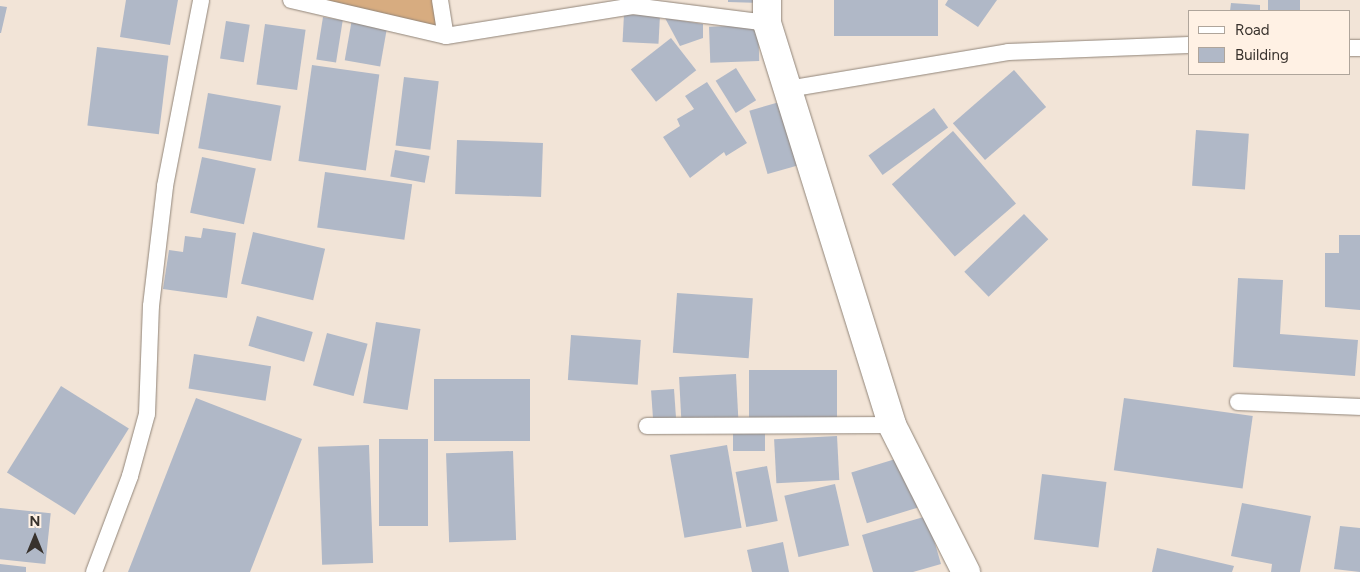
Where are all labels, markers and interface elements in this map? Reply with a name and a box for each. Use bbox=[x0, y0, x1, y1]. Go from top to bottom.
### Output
legend bbox=[1188, 10, 1350, 75]
text: Road bbox=[1235, 21, 1270, 39]
text: Building bbox=[1235, 46, 1289, 64]
north arrow bbox=[10, 512, 60, 562]
text: N bbox=[30, 513, 40, 530]

